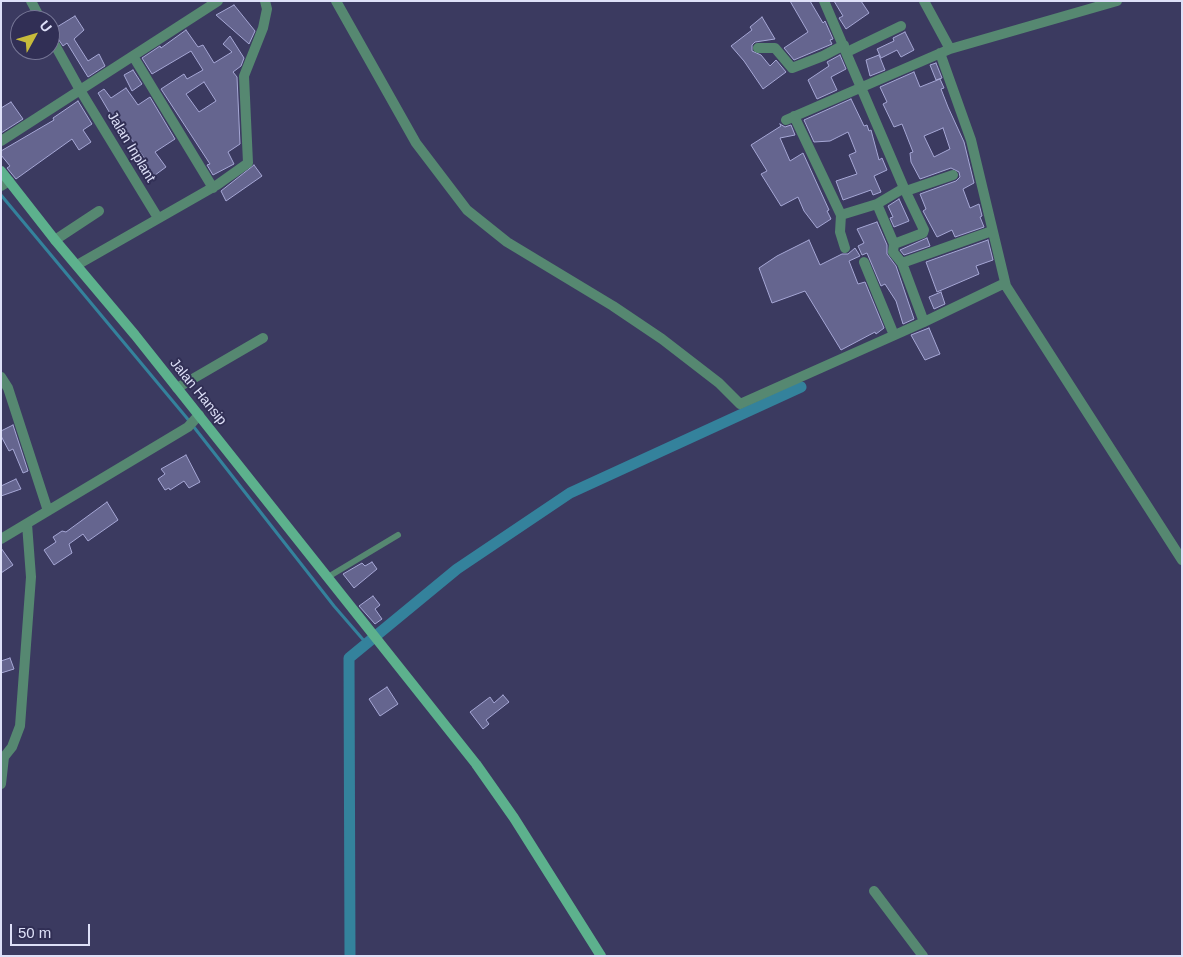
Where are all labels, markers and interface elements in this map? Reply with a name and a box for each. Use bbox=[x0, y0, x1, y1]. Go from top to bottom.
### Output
north arrow bbox=[10, 10, 60, 60]
text: U bbox=[36, 17, 55, 35]
street label: Jalan Inplant bbox=[103, 109, 159, 185]
street label: Jalan Hansip bbox=[166, 355, 230, 429]
scale bar bbox=[12, 914, 92, 946]
text: 50 m bbox=[18, 924, 51, 941]

